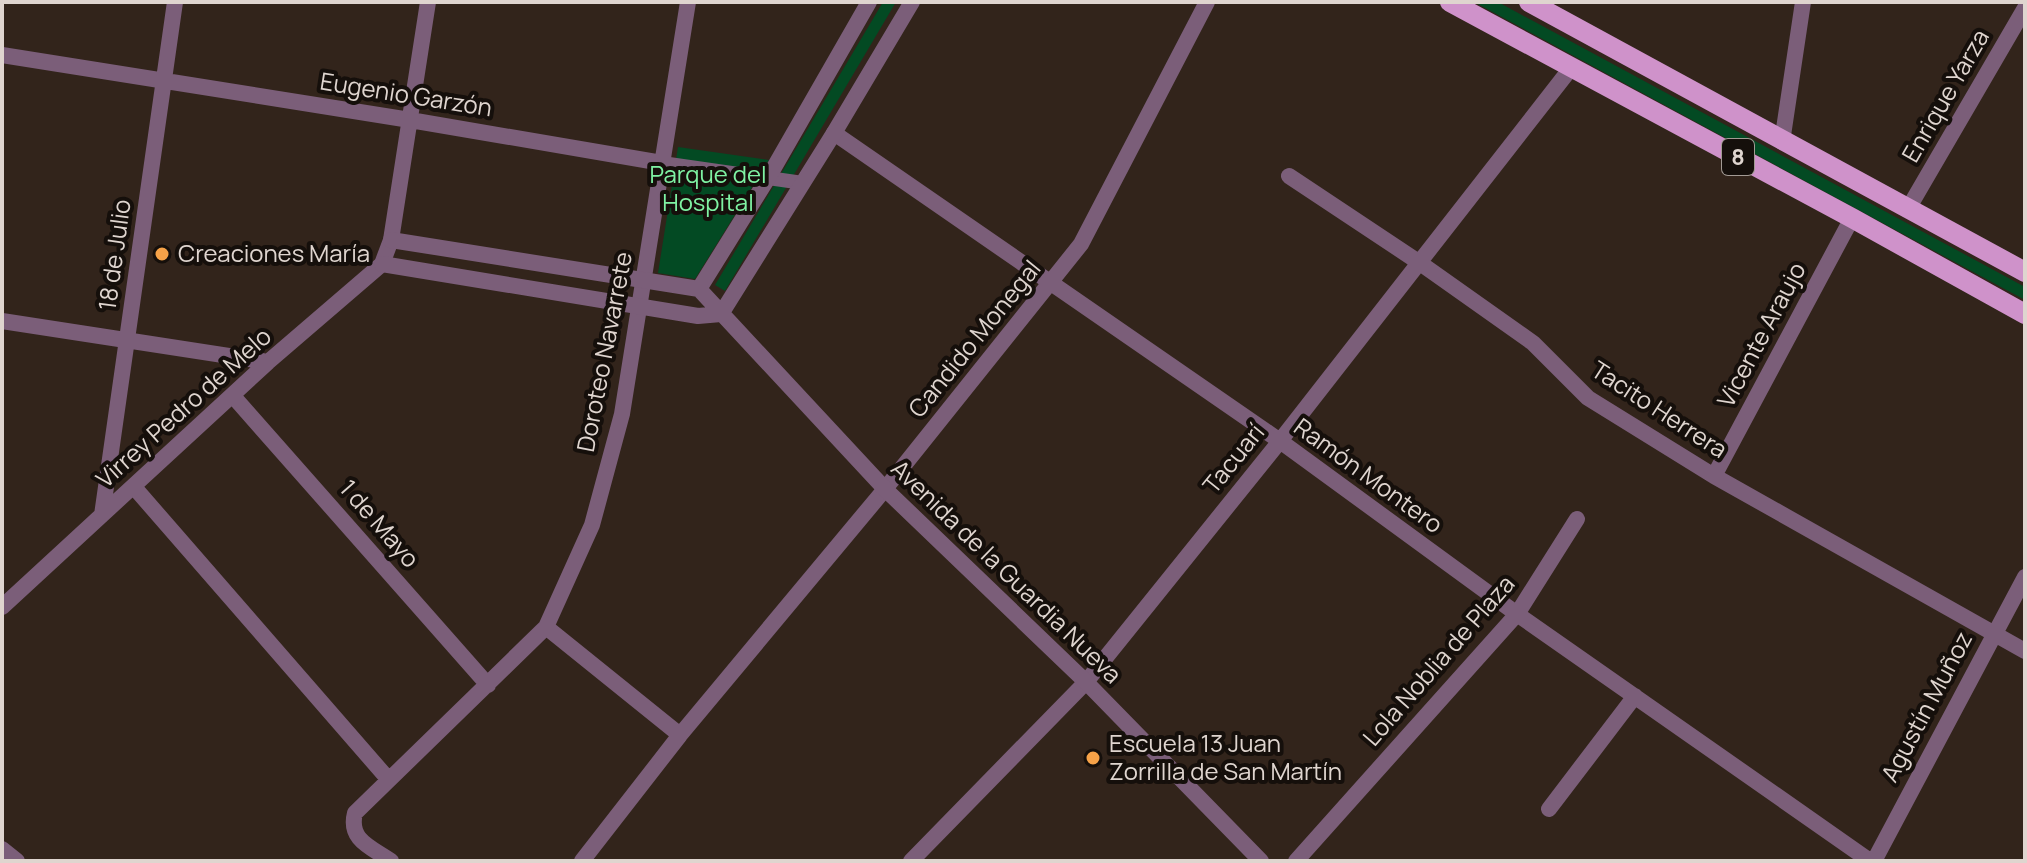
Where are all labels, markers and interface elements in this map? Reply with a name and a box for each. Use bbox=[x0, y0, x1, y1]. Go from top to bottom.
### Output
street label: Enrique Yarza bbox=[1893, 23, 1996, 168]
street label: Eugenio Garzón bbox=[318, 64, 495, 123]
road number: 8 bbox=[1722, 139, 1754, 175]
park label: Parque del Hospital bbox=[649, 157, 767, 218]
street label: 18 de Julio bbox=[89, 197, 138, 313]
place label: Creaciones María bbox=[178, 236, 370, 269]
marker: Creaciones María bbox=[153, 245, 171, 263]
street label: Doroteo Navarrete bbox=[568, 249, 639, 455]
street label: Candido Monegal bbox=[900, 253, 1048, 424]
street label: Vicente Araujo bbox=[1709, 256, 1813, 412]
street label: Virrey Pedro de Melo bbox=[88, 319, 278, 494]
street label: Tacito Herrera bbox=[1586, 353, 1734, 465]
street label: Ramón Montero bbox=[1288, 410, 1450, 540]
street label: Tacuarí bbox=[1194, 416, 1271, 500]
street label: Avenida de la Guardia Nueva bbox=[885, 452, 1129, 690]
street label: 1 de Mayo bbox=[333, 472, 427, 574]
street label: Lola Noblia de Plaza bbox=[1355, 568, 1521, 752]
street label: Agustín Muñoz bbox=[1872, 625, 1979, 787]
place label: Escuela 13 Juan Zorrilla de San Martín bbox=[1109, 726, 1342, 787]
marker: Escuela 13 Juan Zorrilla de San Martín bbox=[1084, 749, 1102, 767]

